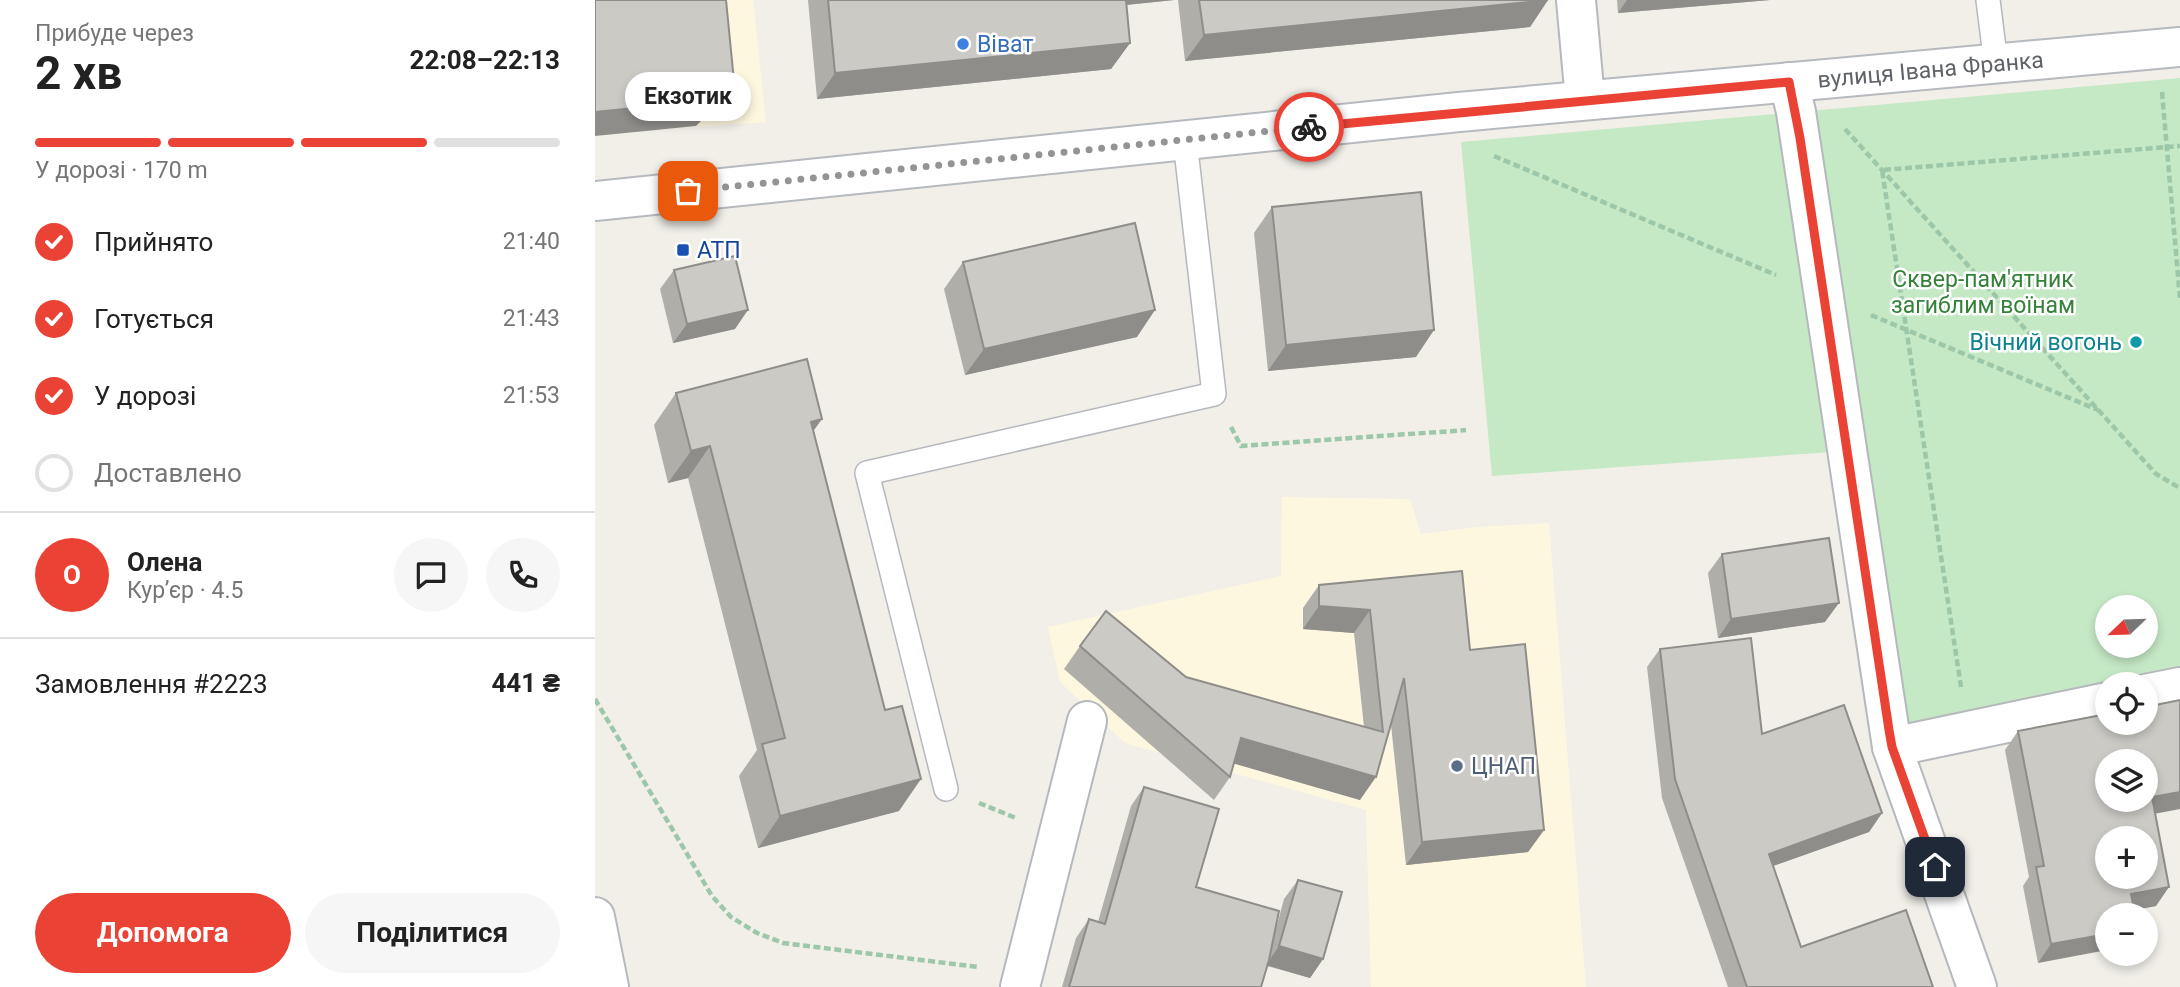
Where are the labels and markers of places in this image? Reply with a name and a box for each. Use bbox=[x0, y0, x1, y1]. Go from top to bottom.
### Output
place label: Віват bbox=[977, 31, 1033, 58]
marker: Віват bbox=[955, 36, 971, 52]
callout: Екзотик bbox=[625, 72, 751, 121]
pin bbox=[658, 161, 718, 221]
place label: АТП bbox=[697, 237, 741, 264]
marker: АТП bbox=[675, 242, 691, 258]
place label: Вічний вогонь bbox=[1969, 329, 2122, 356]
marker: Вічний вогонь bbox=[2128, 334, 2144, 350]
place label: ЦНАП bbox=[1471, 753, 1536, 780]
marker: ЦНАП bbox=[1449, 758, 1465, 774]
pin bbox=[1905, 837, 1965, 897]

